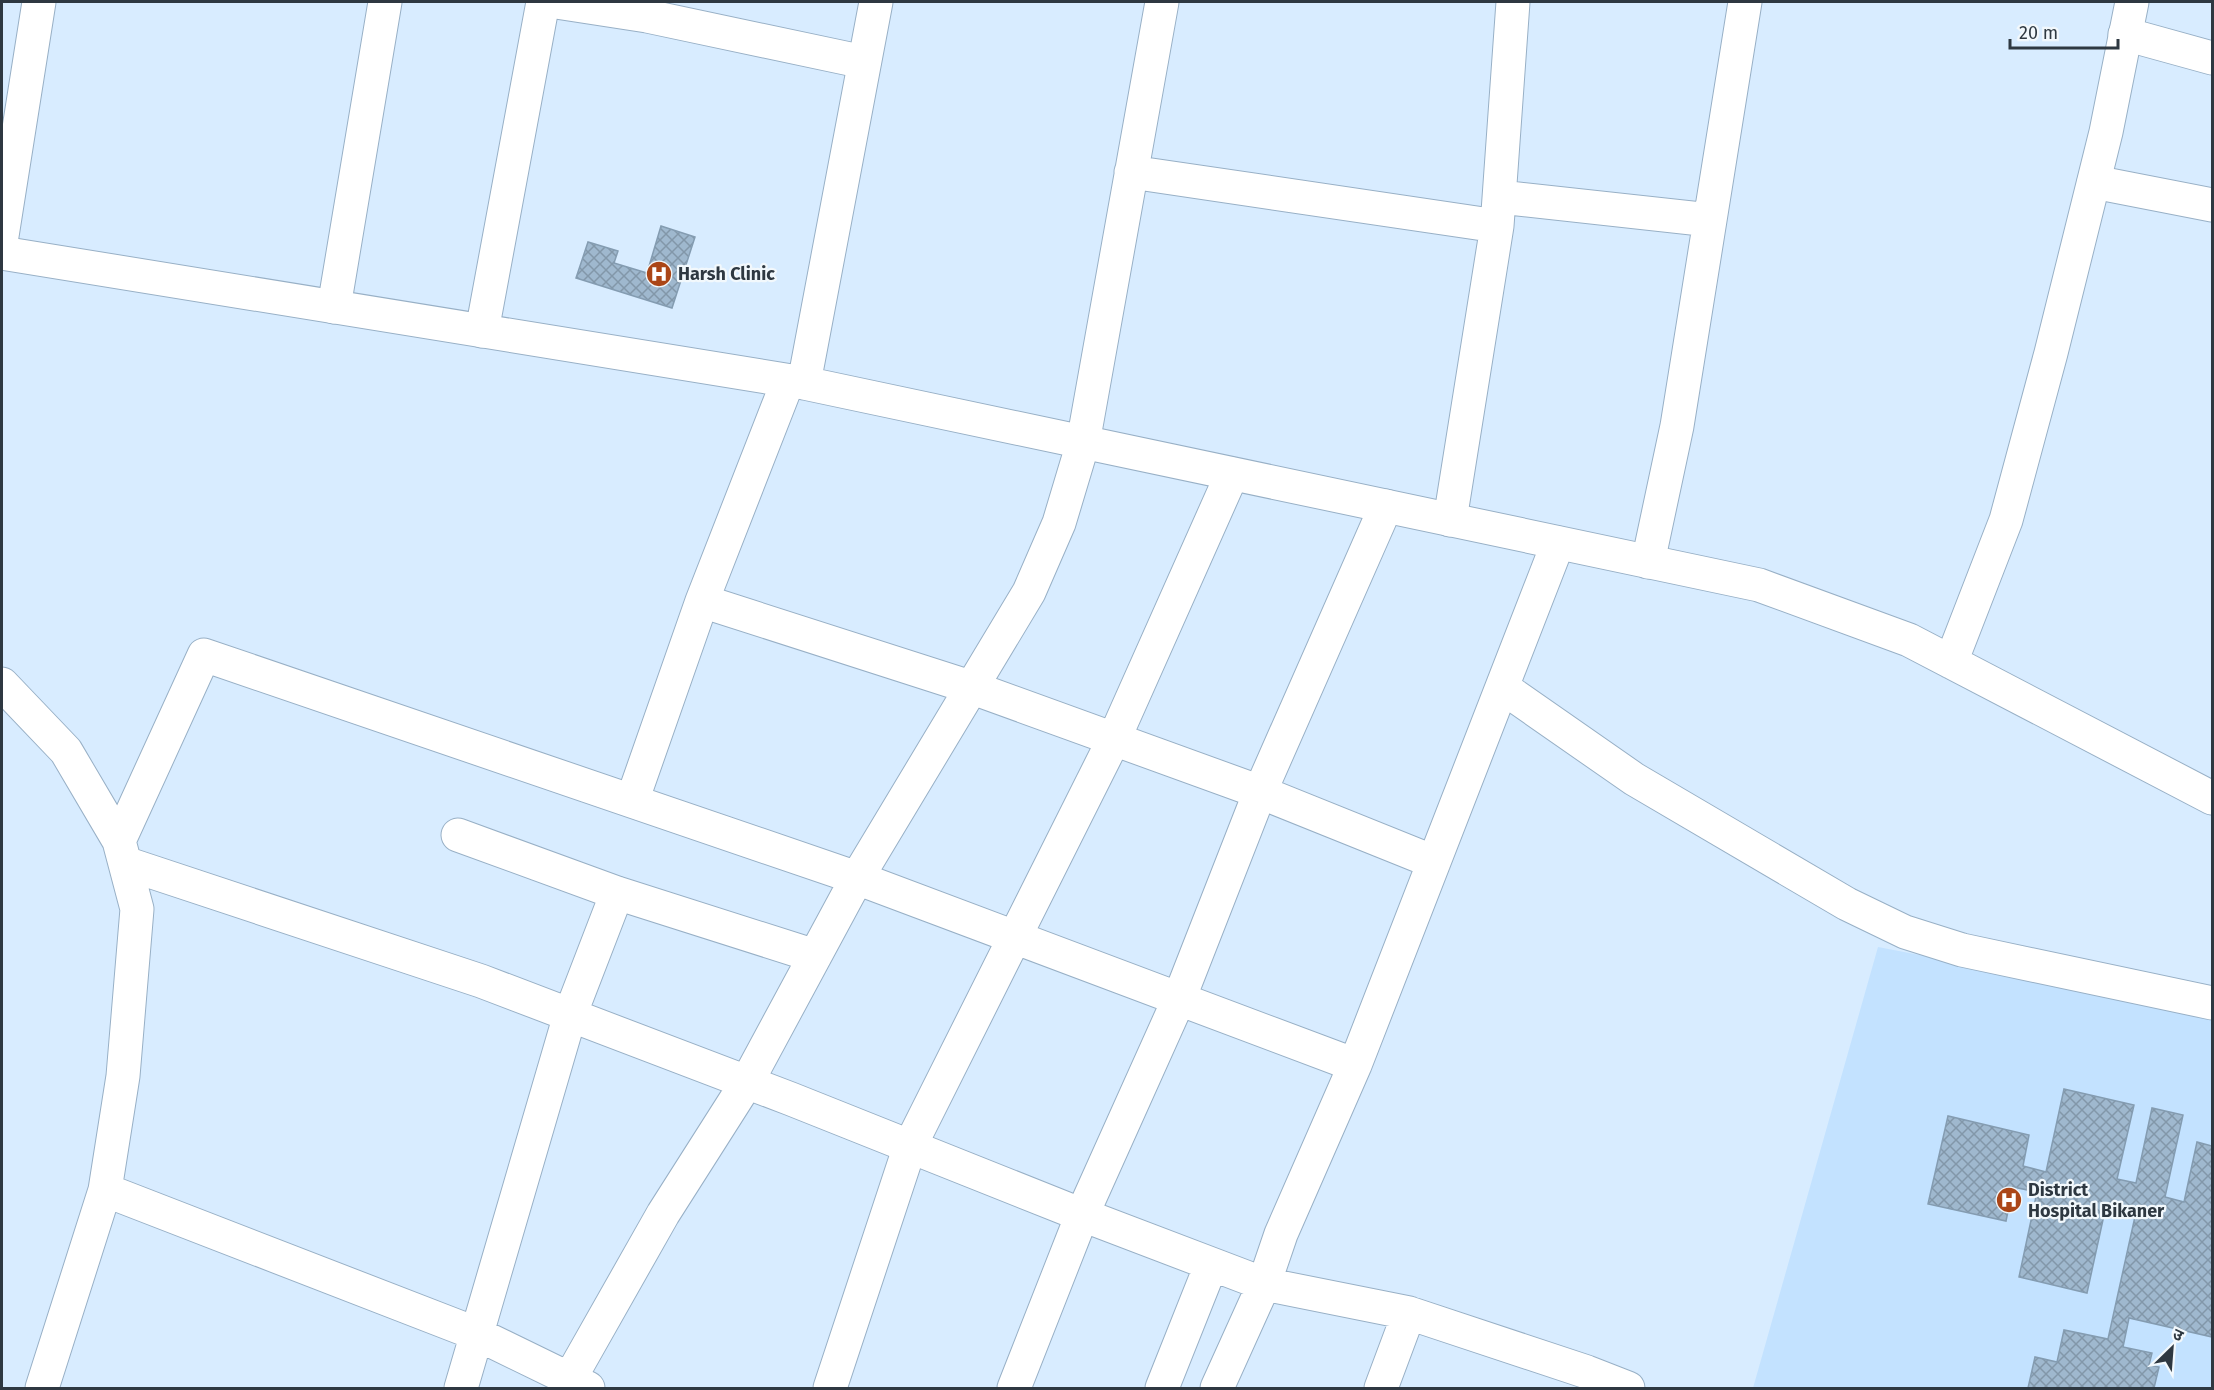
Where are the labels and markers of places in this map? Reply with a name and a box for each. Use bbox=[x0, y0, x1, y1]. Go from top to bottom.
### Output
hospital icon: Harsh Clinic bbox=[644, 259, 674, 289]
place label: Harsh Clinic bbox=[678, 263, 775, 285]
place label: District Hospital Bikaner bbox=[2028, 1179, 2165, 1222]
hospital icon: District Hospital Bikaner bbox=[1994, 1185, 2024, 1215]

